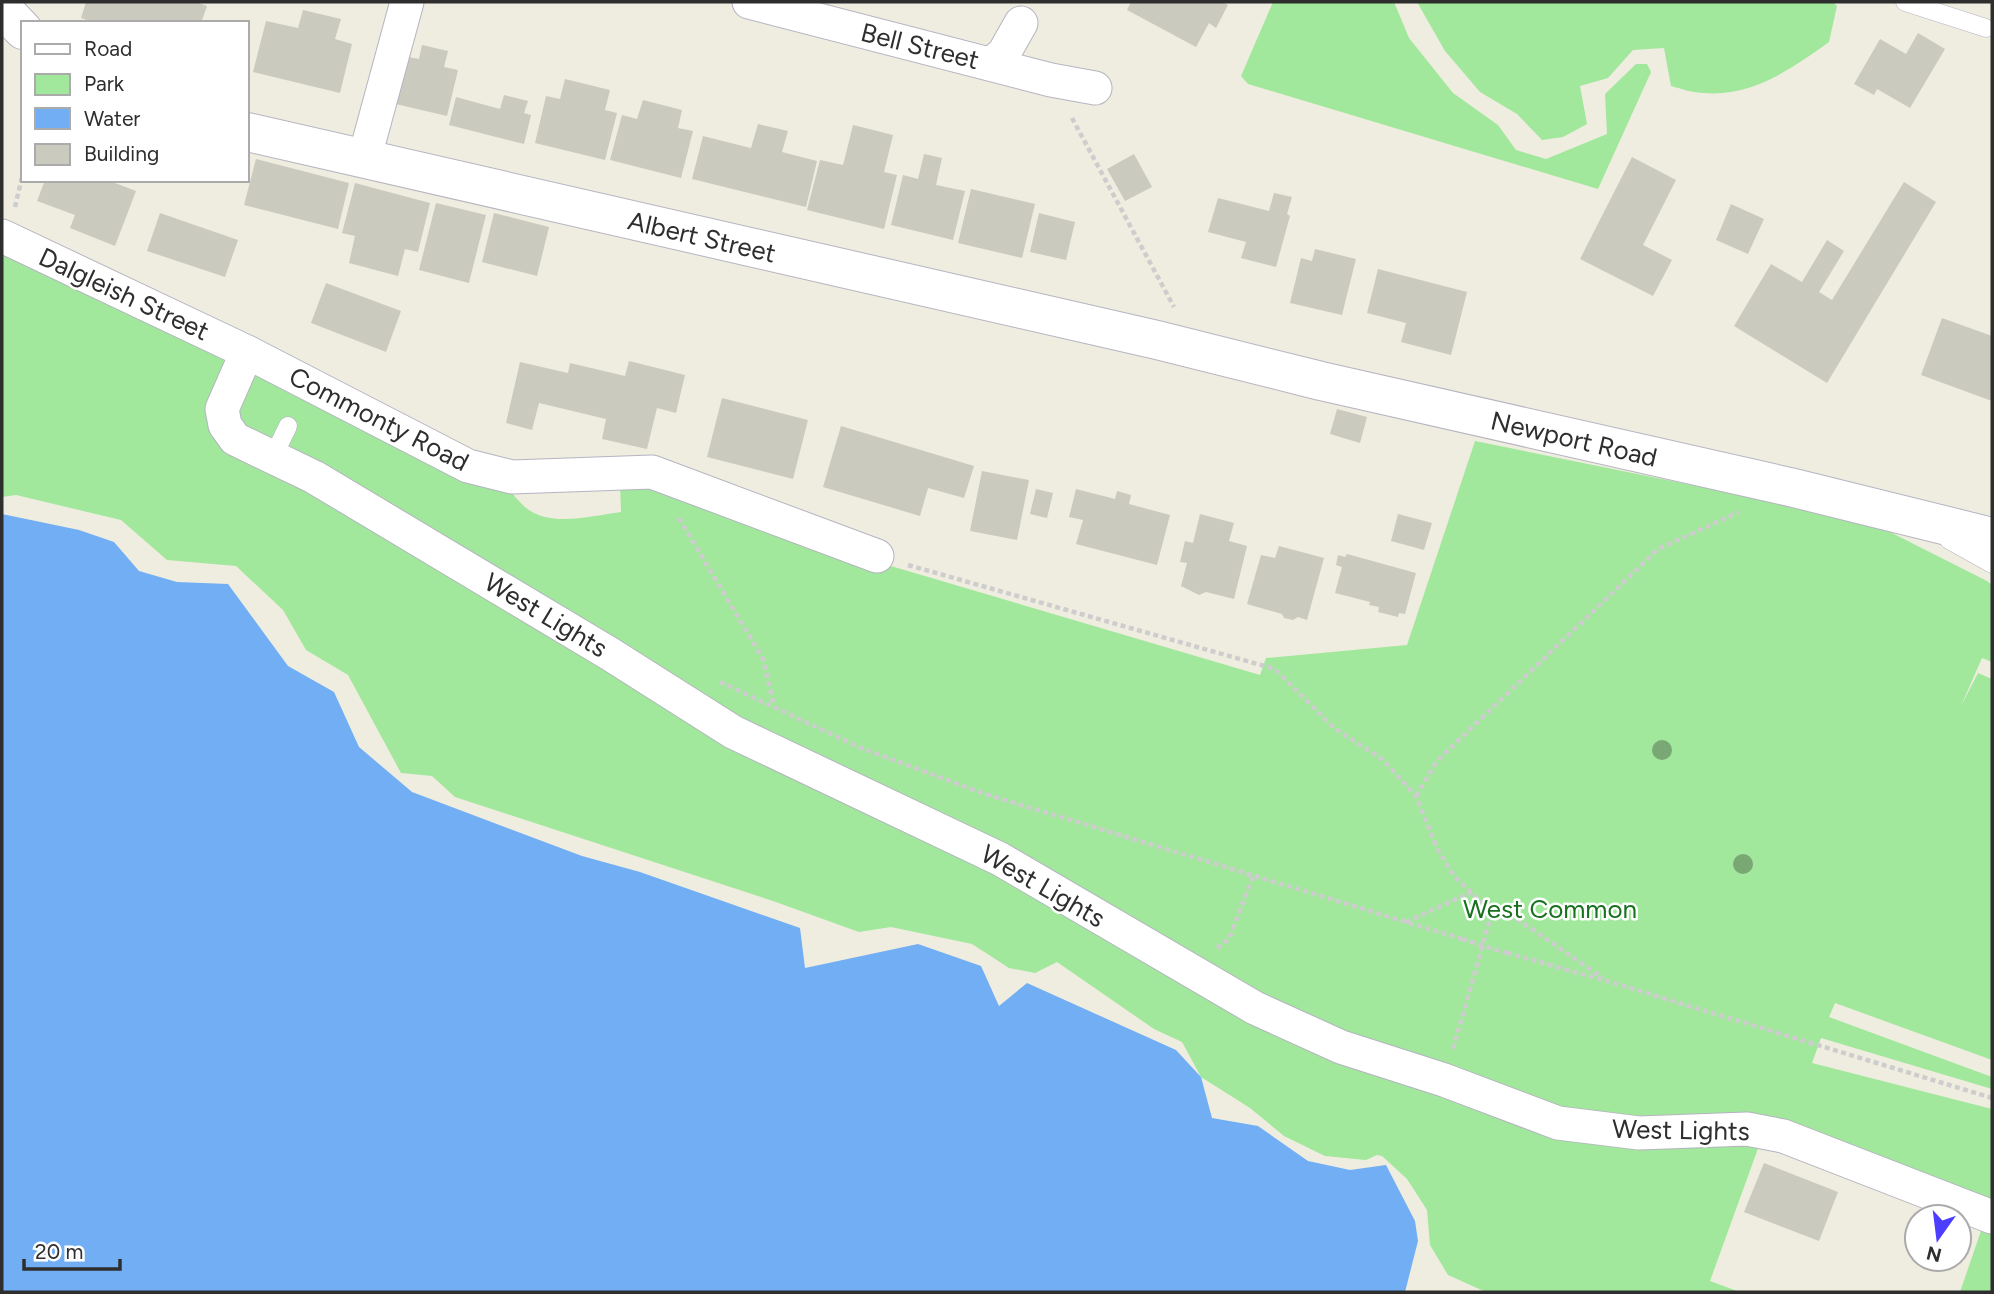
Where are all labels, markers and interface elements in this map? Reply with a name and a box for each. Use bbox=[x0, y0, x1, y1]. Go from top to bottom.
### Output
street label: Bell Street bbox=[858, 16, 983, 76]
legend bbox=[21, 21, 248, 182]
text: Road bbox=[84, 36, 132, 61]
text: Park bbox=[84, 71, 125, 96]
text: Water bbox=[84, 106, 140, 131]
text: Building bbox=[84, 141, 159, 166]
street label: Albert Street bbox=[625, 204, 779, 270]
street label: Dalgleish Street bbox=[34, 241, 214, 347]
street label: Commonty Road bbox=[284, 360, 474, 478]
street label: Newport Road bbox=[1488, 404, 1660, 474]
street label: West Lights bbox=[479, 566, 613, 664]
street label: West Lights bbox=[975, 838, 1111, 934]
park label: West Common bbox=[1463, 893, 1637, 925]
street label: West Lights bbox=[1612, 1113, 1750, 1147]
north arrow bbox=[1903, 1203, 1973, 1273]
scale bar bbox=[24, 1228, 121, 1272]
text: 20 m bbox=[35, 1239, 83, 1264]
text: N bbox=[1924, 1241, 1944, 1267]

